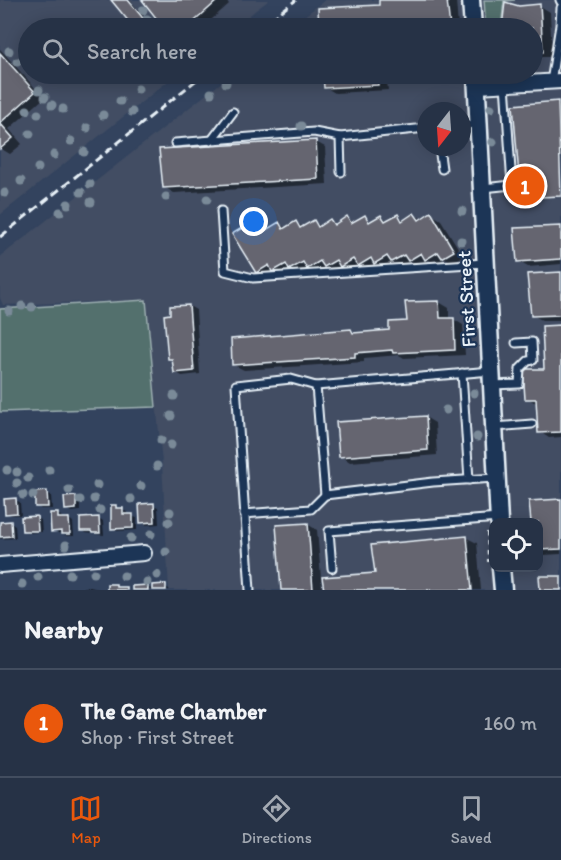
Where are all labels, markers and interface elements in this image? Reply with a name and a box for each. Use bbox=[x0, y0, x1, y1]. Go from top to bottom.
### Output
search box bbox=[18, 18, 543, 84]
icon: search bbox=[39, 35, 72, 68]
text: Search here bbox=[87, 38, 197, 65]
north arrow bbox=[417, 102, 471, 156]
pin: 1 bbox=[506, 164, 544, 208]
your location bbox=[239, 207, 268, 236]
street label: First Street bbox=[451, 250, 481, 348]
map controls bbox=[489, 518, 543, 572]
button: locate bbox=[489, 518, 543, 572]
text: Nearby bbox=[24, 613, 103, 645]
text: The Game Chamber bbox=[81, 698, 266, 725]
text: 1 bbox=[39, 711, 48, 735]
text: 160 m bbox=[484, 711, 537, 735]
text: Shop · First Street bbox=[81, 725, 234, 749]
tab: Map bbox=[69, 792, 102, 847]
tab: Directions bbox=[241, 792, 312, 847]
tab: Saved bbox=[451, 792, 492, 847]

